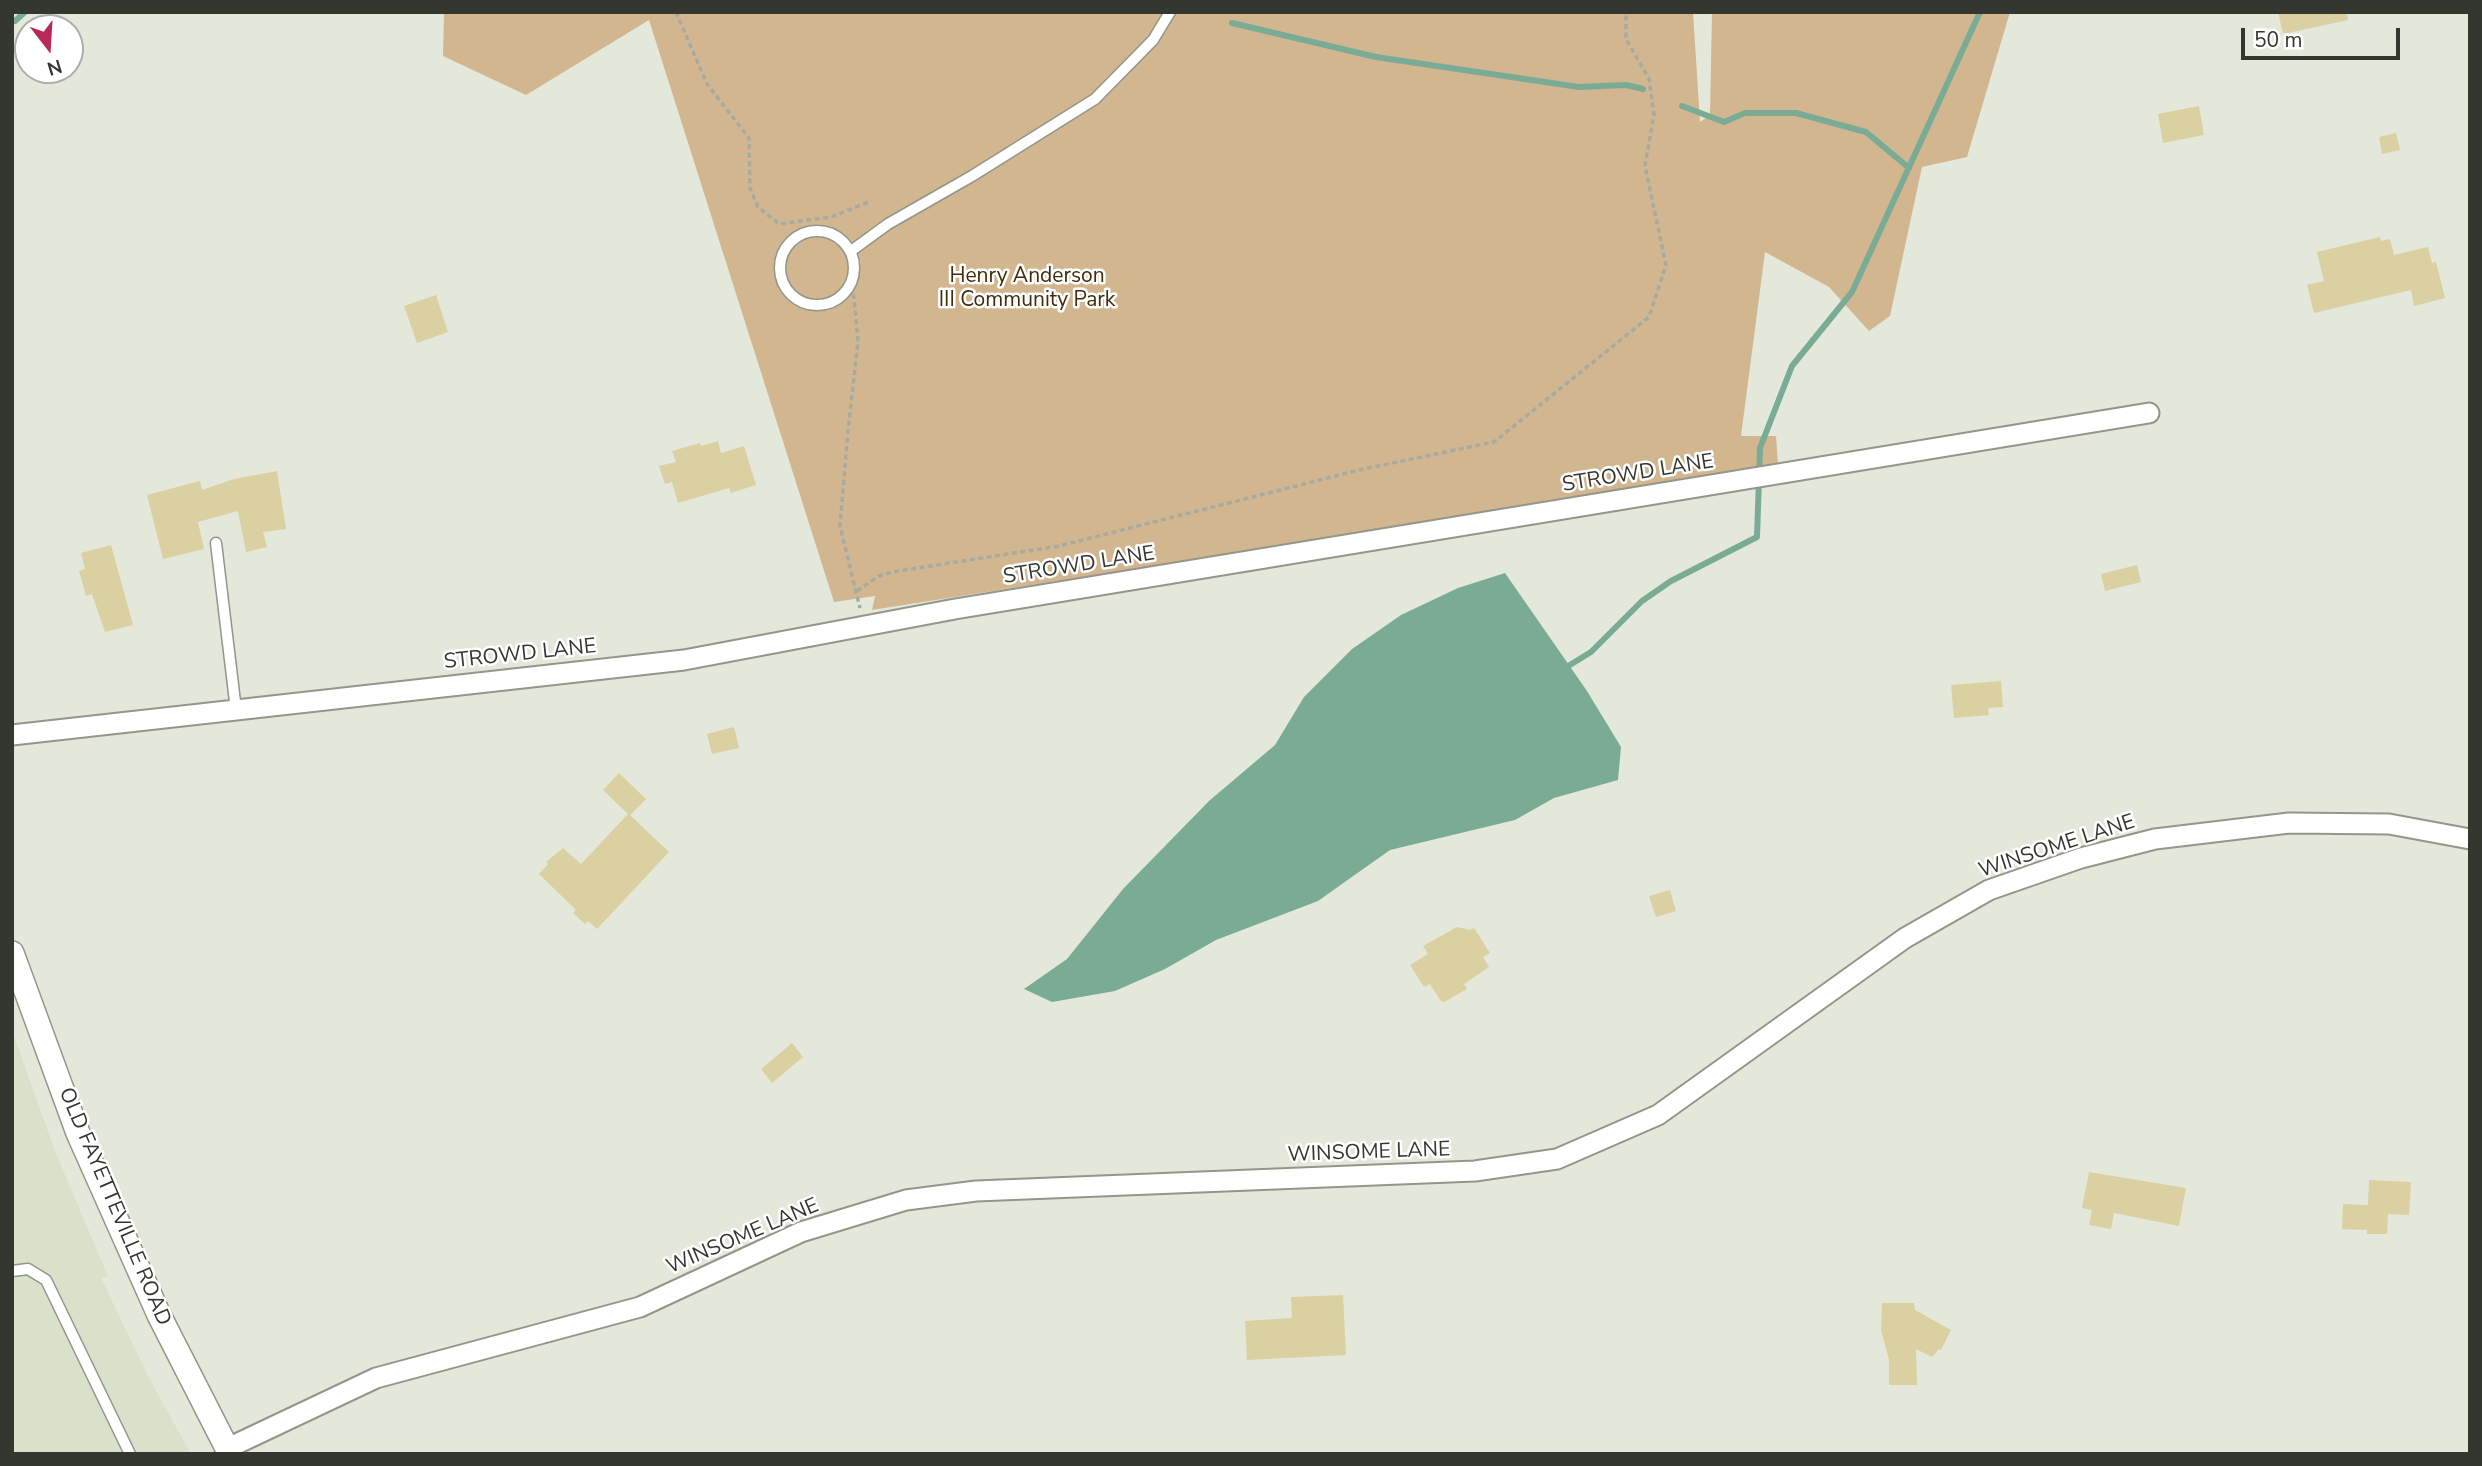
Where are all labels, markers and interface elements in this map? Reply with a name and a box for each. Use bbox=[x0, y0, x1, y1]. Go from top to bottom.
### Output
north arrow bbox=[14, 14, 84, 84]
scale bar bbox=[2244, 14, 2403, 58]
text: 50 m bbox=[2254, 26, 2303, 54]
text: N bbox=[44, 53, 65, 82]
park label: Henry Anderson III Community Park bbox=[939, 264, 1115, 314]
street label: STROWD LANE bbox=[1560, 450, 1716, 498]
street label: STROWD LANE bbox=[1001, 542, 1157, 590]
street label: STROWD LANE bbox=[443, 634, 597, 676]
street label: WINSOME LANE bbox=[1976, 810, 2138, 884]
street label: OLD FAYETTEVILLE ROAD bbox=[52, 1084, 176, 1330]
street label: WINSOME LANE bbox=[1287, 1138, 1451, 1168]
street label: WINSOME LANE bbox=[663, 1194, 823, 1280]

